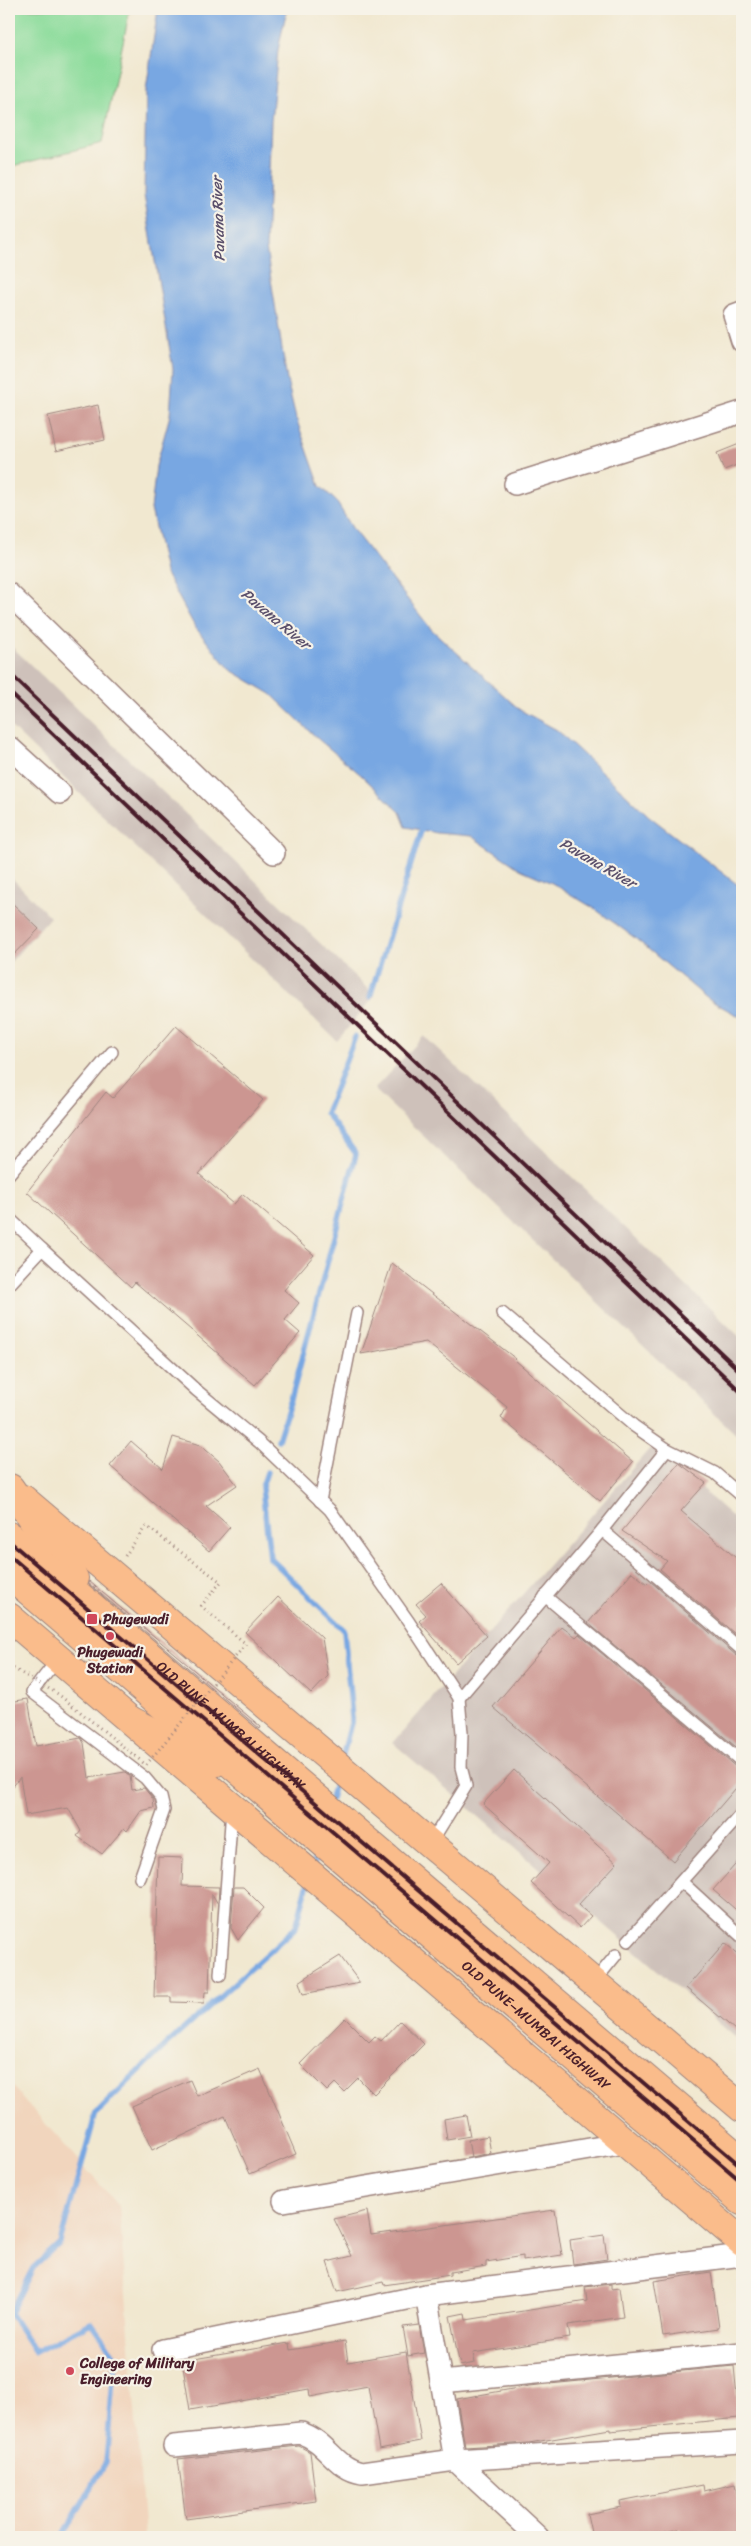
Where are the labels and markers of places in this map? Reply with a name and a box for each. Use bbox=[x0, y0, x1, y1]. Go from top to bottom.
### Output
place label: Phugewadi bbox=[103, 1607, 170, 1632]
marker: Phugewadi bbox=[85, 1612, 99, 1626]
marker: Phugewadi Station bbox=[104, 1630, 116, 1642]
place label: Phugewadi Station bbox=[77, 1640, 144, 1681]
place label: College of Military Engineering bbox=[79, 2351, 195, 2392]
marker: College of Military Engineering bbox=[64, 2365, 76, 2377]

